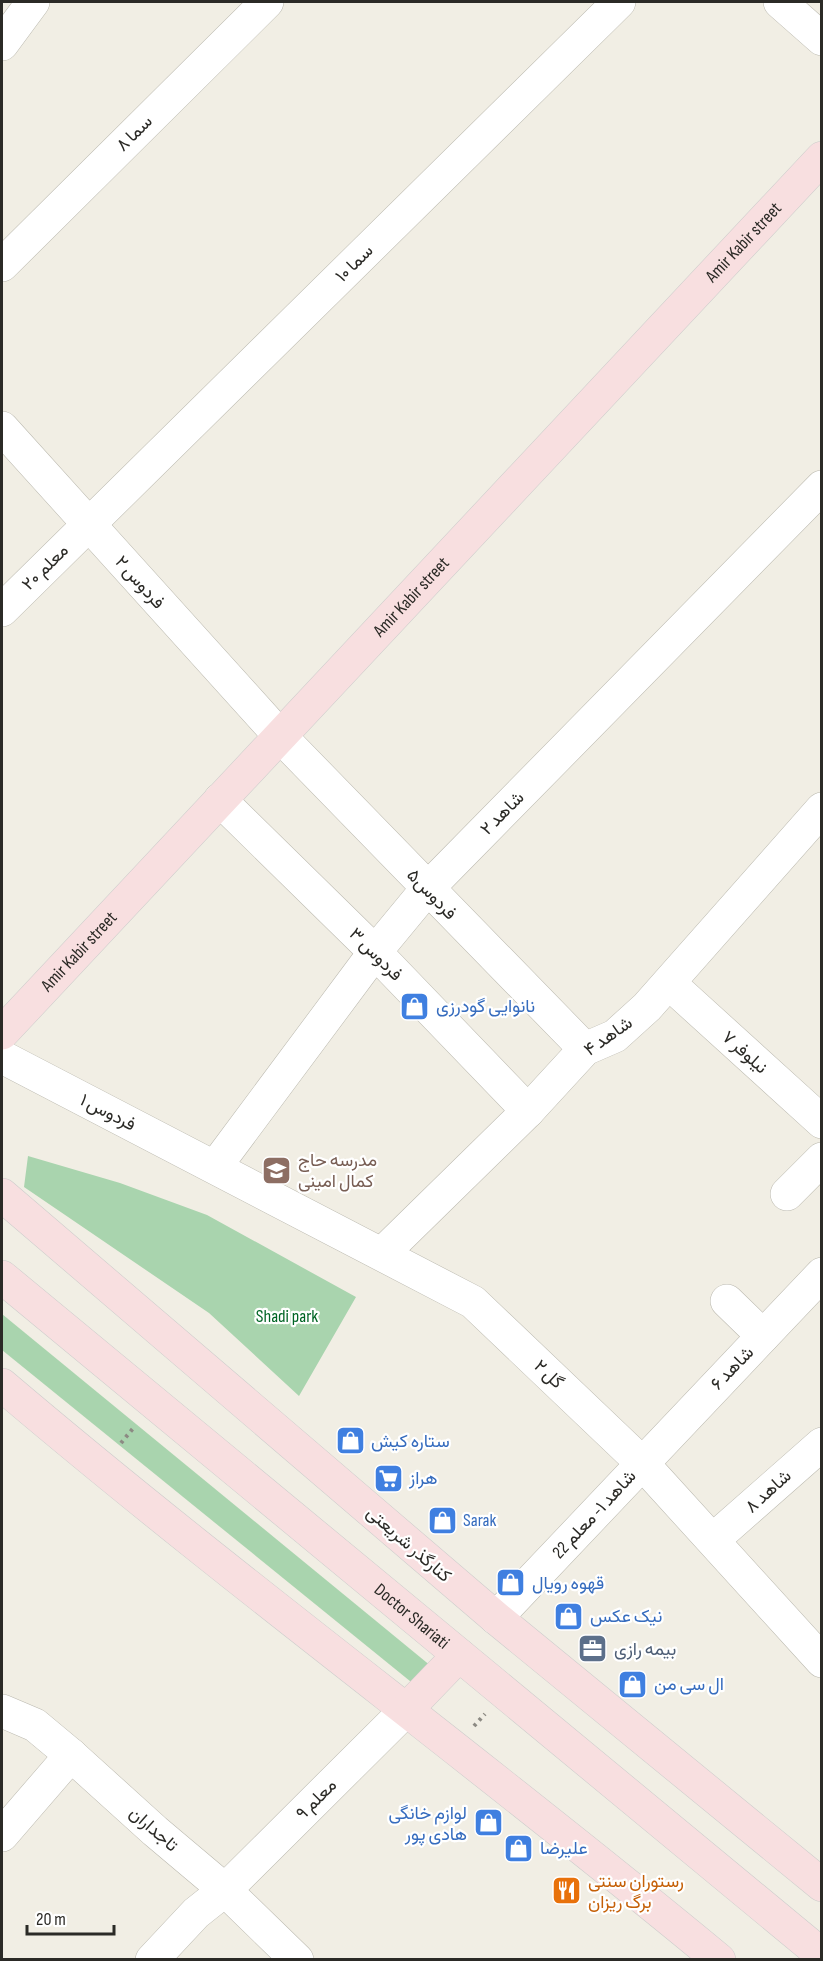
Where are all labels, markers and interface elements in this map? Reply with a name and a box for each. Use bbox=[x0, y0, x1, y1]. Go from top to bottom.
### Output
street label: سما ۸ bbox=[112, 111, 157, 156]
street label: Amir Kabir street bbox=[700, 198, 786, 287]
street label: سما ۱۰ bbox=[331, 240, 378, 287]
street label: معلم ۲۰ bbox=[18, 540, 74, 596]
street label: فردوس ۲ bbox=[110, 552, 169, 613]
street label: Amir Kabir street bbox=[368, 552, 454, 642]
street label: شاهد ۲ bbox=[476, 787, 529, 840]
street label: فردوس۵ bbox=[402, 865, 461, 924]
street label: Amir Kabir street bbox=[36, 907, 122, 997]
street label: فردوس ۳ bbox=[345, 923, 407, 985]
shop icon: نانوایی گودرزی bbox=[399, 990, 431, 1022]
place label: نانوایی گودرزی bbox=[436, 996, 535, 1017]
street label: شاهد ۴ bbox=[580, 1012, 636, 1061]
street label: نیلوفر ۷ bbox=[718, 1026, 772, 1078]
street label: فردوس ۱ bbox=[76, 1090, 139, 1135]
place label: مدرسه حاج کمال امینی bbox=[298, 1150, 377, 1192]
school or university icon: مدرسه حاج کمال امینی bbox=[261, 1154, 293, 1186]
park label: Shadi park bbox=[256, 1306, 318, 1327]
street label: شاهد ۶ bbox=[707, 1342, 758, 1395]
street label: گل ۲ bbox=[530, 1356, 568, 1393]
shop icon: ستاره کیش bbox=[334, 1425, 366, 1457]
place label: ستاره کیش bbox=[371, 1431, 450, 1452]
supermarket icon: هراز bbox=[372, 1462, 404, 1494]
street label: شاهد ۸ bbox=[741, 1465, 796, 1517]
street label: شاهد ۱- معلم 22 bbox=[548, 1466, 641, 1564]
place label: هراز bbox=[408, 1468, 438, 1489]
street label: کنارگذر شریعتی bbox=[362, 1502, 455, 1587]
shop icon: Sarak bbox=[426, 1504, 458, 1536]
place label: Sarak bbox=[463, 1510, 496, 1531]
shop icon: قهوه رویال bbox=[495, 1567, 527, 1599]
place label: قهوه رویال bbox=[532, 1573, 604, 1594]
street label: Doctor Shariati bbox=[370, 1579, 453, 1653]
shop icon: نیک عکس bbox=[553, 1600, 585, 1632]
place label: نیک عکس bbox=[590, 1606, 662, 1627]
office icon: بیمه رازی bbox=[577, 1633, 609, 1665]
place label: بیمه رازی bbox=[614, 1639, 676, 1660]
shop icon: ال سی من bbox=[617, 1668, 649, 1700]
place label: ال سی من bbox=[654, 1674, 724, 1695]
street label: معلم ۹ bbox=[292, 1775, 342, 1825]
street label: تاجداران bbox=[125, 1803, 182, 1856]
place label: لوازم خانگی هادی پور bbox=[389, 1803, 467, 1846]
shop icon: لوازم خانگی هادی پور bbox=[472, 1807, 504, 1839]
shop icon: علیرضا bbox=[503, 1832, 535, 1864]
place label: علیرضا bbox=[540, 1838, 588, 1859]
place label: رستوران سنتی برگ ریزان bbox=[588, 1871, 684, 1913]
restaurant icon: رستوران سنتی برگ ریزان bbox=[551, 1875, 583, 1907]
scale bar bbox=[27, 1898, 114, 1936]
text: 20 m bbox=[36, 1909, 66, 1930]

